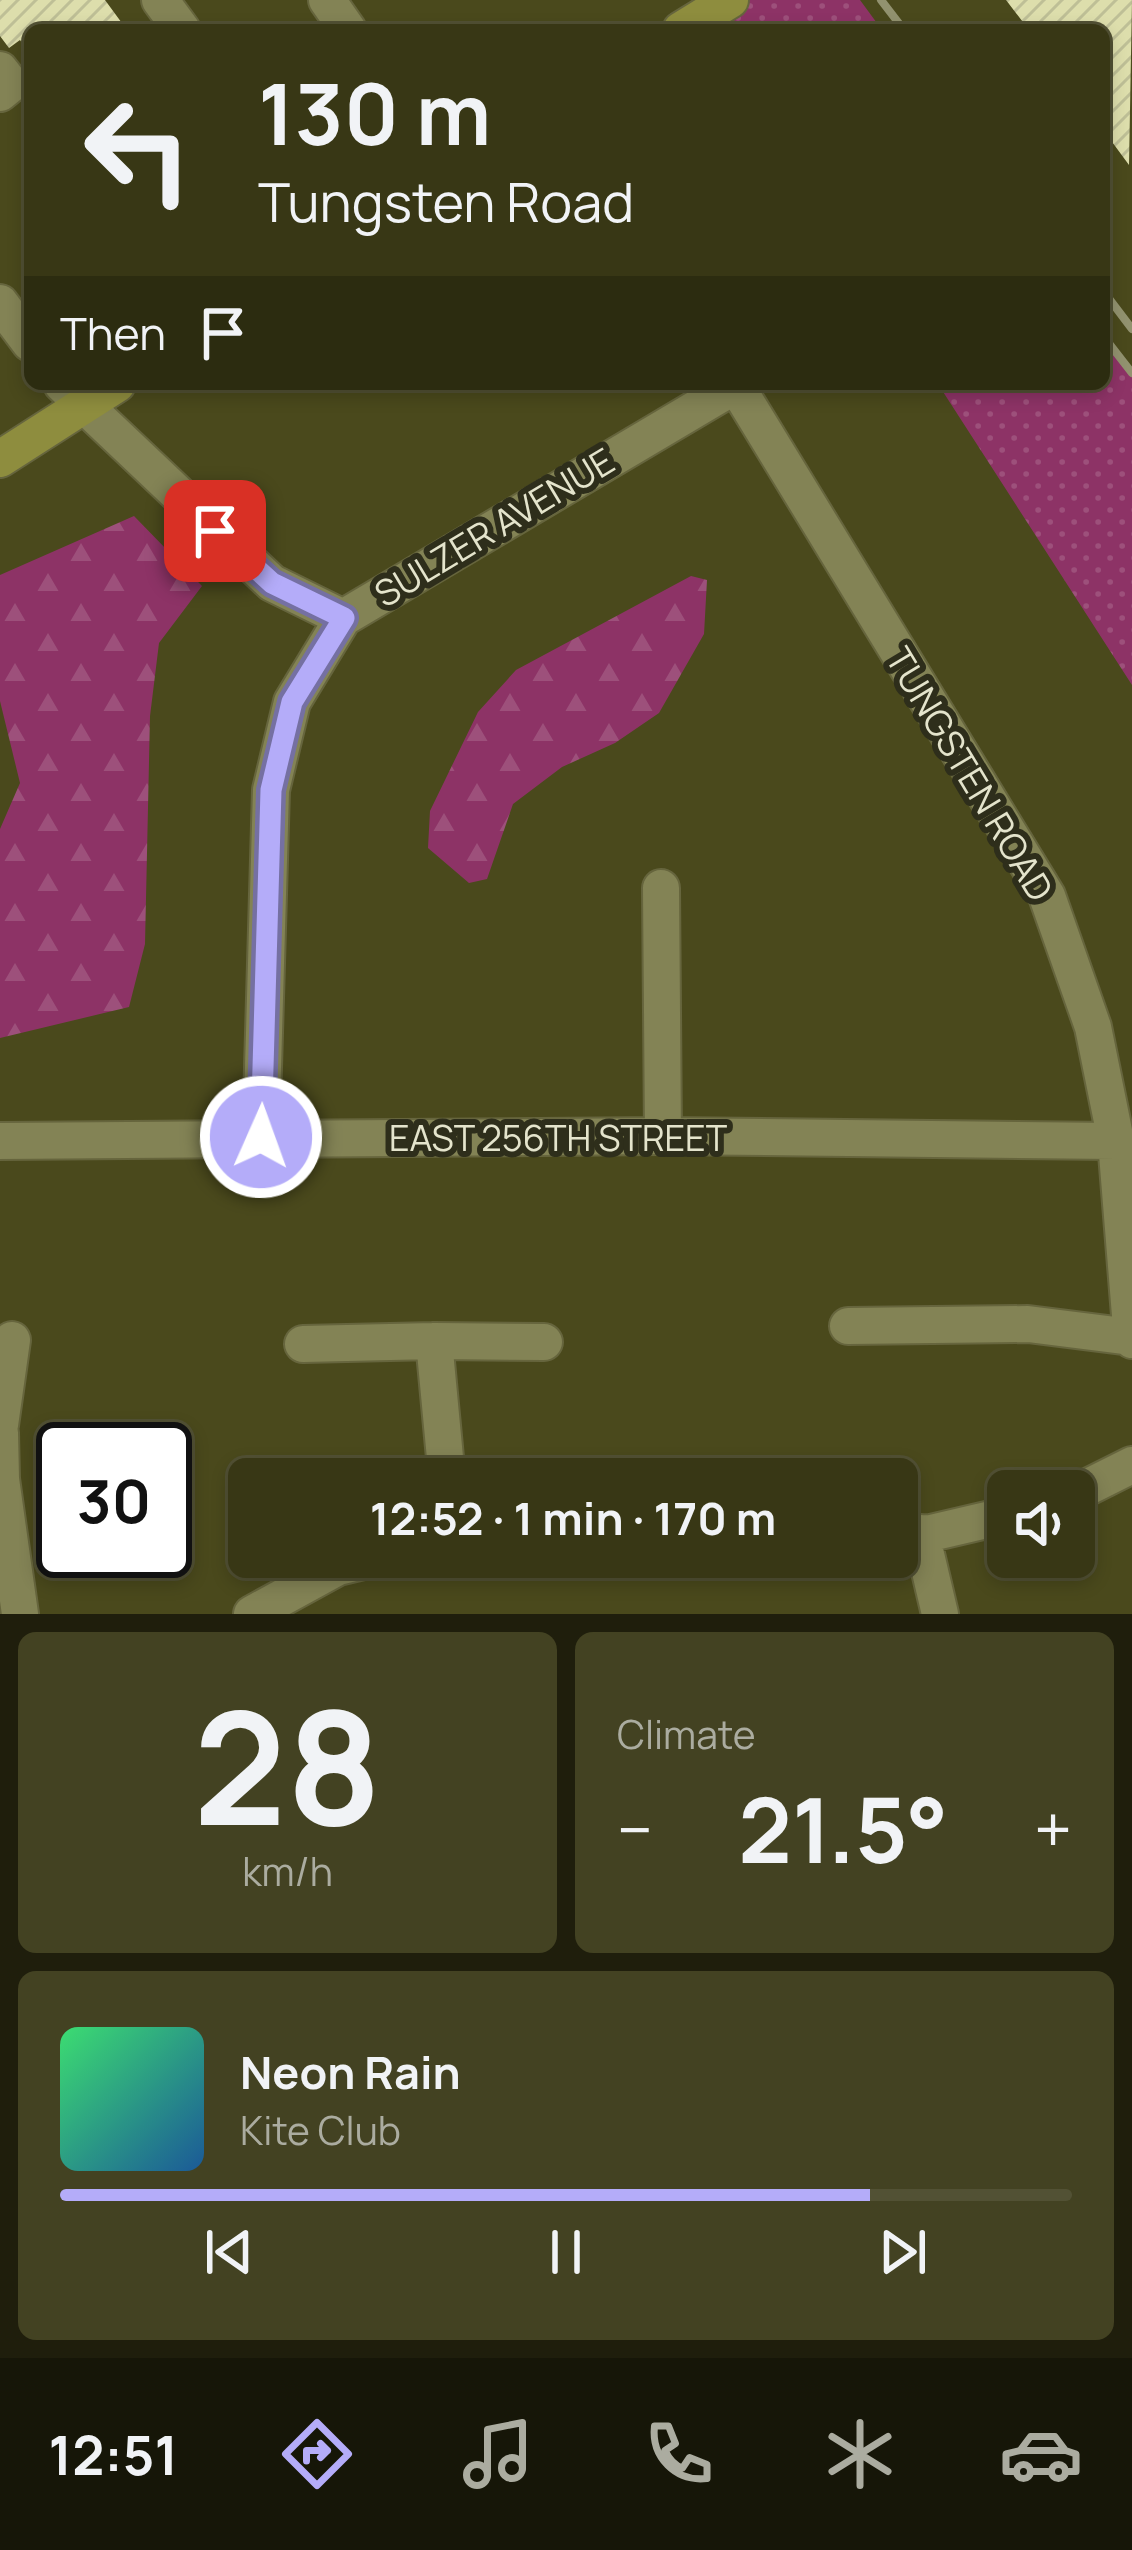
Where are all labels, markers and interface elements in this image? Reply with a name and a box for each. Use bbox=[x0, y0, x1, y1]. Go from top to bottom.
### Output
text: 130 m bbox=[258, 55, 491, 170]
icon: left bbox=[60, 72, 216, 228]
text: Tungsten Road bbox=[258, 164, 634, 238]
icon: arrive bbox=[190, 300, 256, 366]
text: Then bbox=[60, 302, 166, 364]
street label: SULZER AVENUE bbox=[365, 436, 623, 618]
pin bbox=[164, 480, 266, 582]
icon: arrive bbox=[182, 498, 248, 564]
street label: TUNGSTEN ROAD bbox=[875, 638, 1065, 910]
position arrow bbox=[198, 1074, 324, 1200]
street label: EAST 256TH STREET bbox=[389, 1113, 728, 1162]
speed limit sign: 30 bbox=[36, 1422, 192, 1578]
map controls bbox=[987, 1470, 1095, 1578]
button: sound bbox=[987, 1470, 1095, 1578]
text: 12:52 · 1 min · 170 m bbox=[370, 1487, 776, 1549]
text: 28 bbox=[193, 1659, 382, 1872]
text: Climate bbox=[617, 1707, 756, 1761]
text: 21.5° bbox=[738, 1767, 948, 1890]
text: − bbox=[617, 1784, 653, 1874]
text: + bbox=[1034, 1784, 1072, 1874]
text: km/h bbox=[242, 1844, 333, 1898]
text: Neon Rain bbox=[240, 2041, 461, 2103]
text: Kite Club bbox=[240, 2103, 401, 2157]
icon: previous bbox=[196, 2219, 262, 2285]
icon: pause bbox=[533, 2219, 599, 2285]
icon: next bbox=[870, 2219, 936, 2285]
icon: directions bbox=[275, 2412, 359, 2496]
icon: music bbox=[456, 2412, 540, 2496]
icon: phone bbox=[637, 2412, 721, 2496]
icon: climate bbox=[818, 2412, 902, 2496]
icon: car bbox=[999, 2412, 1083, 2496]
text: 12:51 bbox=[49, 2417, 178, 2491]

